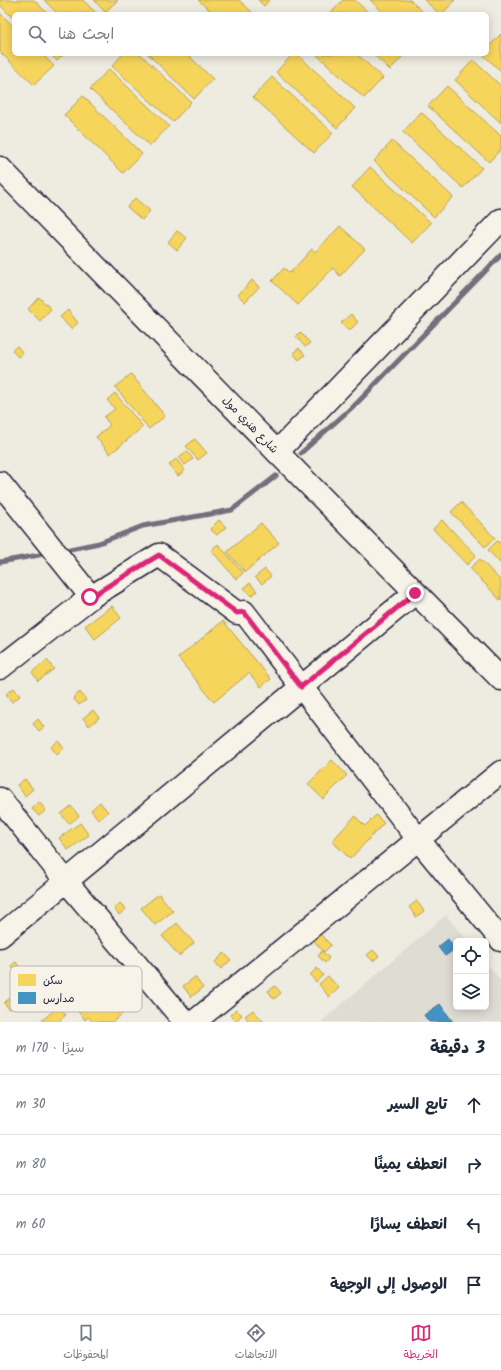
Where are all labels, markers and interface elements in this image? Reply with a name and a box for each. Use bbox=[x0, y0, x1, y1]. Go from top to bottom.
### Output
search box bbox=[12, 12, 489, 56]
icon: search bbox=[26, 23, 48, 45]
text: ابحث هنا bbox=[58, 23, 114, 47]
street label: شارع هنري مول bbox=[218, 392, 282, 458]
route end bbox=[406, 584, 424, 602]
route start bbox=[81, 588, 99, 606]
map controls bbox=[453, 938, 489, 1010]
button: locate bbox=[453, 938, 489, 974]
legend bbox=[10, 966, 142, 1012]
text: سكن bbox=[43, 972, 63, 990]
button: layers bbox=[453, 974, 489, 1010]
text: مدارس bbox=[43, 990, 74, 1008]
text: 3 دقيقة bbox=[430, 1035, 485, 1062]
text: سيرًا · 170 m bbox=[16, 1038, 84, 1059]
text: تابع السير bbox=[388, 1093, 447, 1117]
text: 30 m bbox=[16, 1094, 46, 1115]
icon: ahead bbox=[463, 1094, 485, 1116]
text: انعطف يمينًا bbox=[374, 1153, 447, 1177]
text: 80 m bbox=[16, 1154, 46, 1175]
icon: right bbox=[463, 1154, 485, 1176]
text: انعطف يسارًا bbox=[370, 1213, 447, 1237]
text: 60 m bbox=[16, 1214, 45, 1235]
icon: left bbox=[463, 1214, 485, 1236]
text: الوصول إلى الوجهة bbox=[330, 1273, 447, 1297]
icon: arrive bbox=[463, 1274, 485, 1296]
tab: المحفوظات bbox=[63, 1322, 108, 1364]
tab: الاتجاهات bbox=[235, 1322, 277, 1364]
tab: الخريطة bbox=[404, 1322, 438, 1364]

